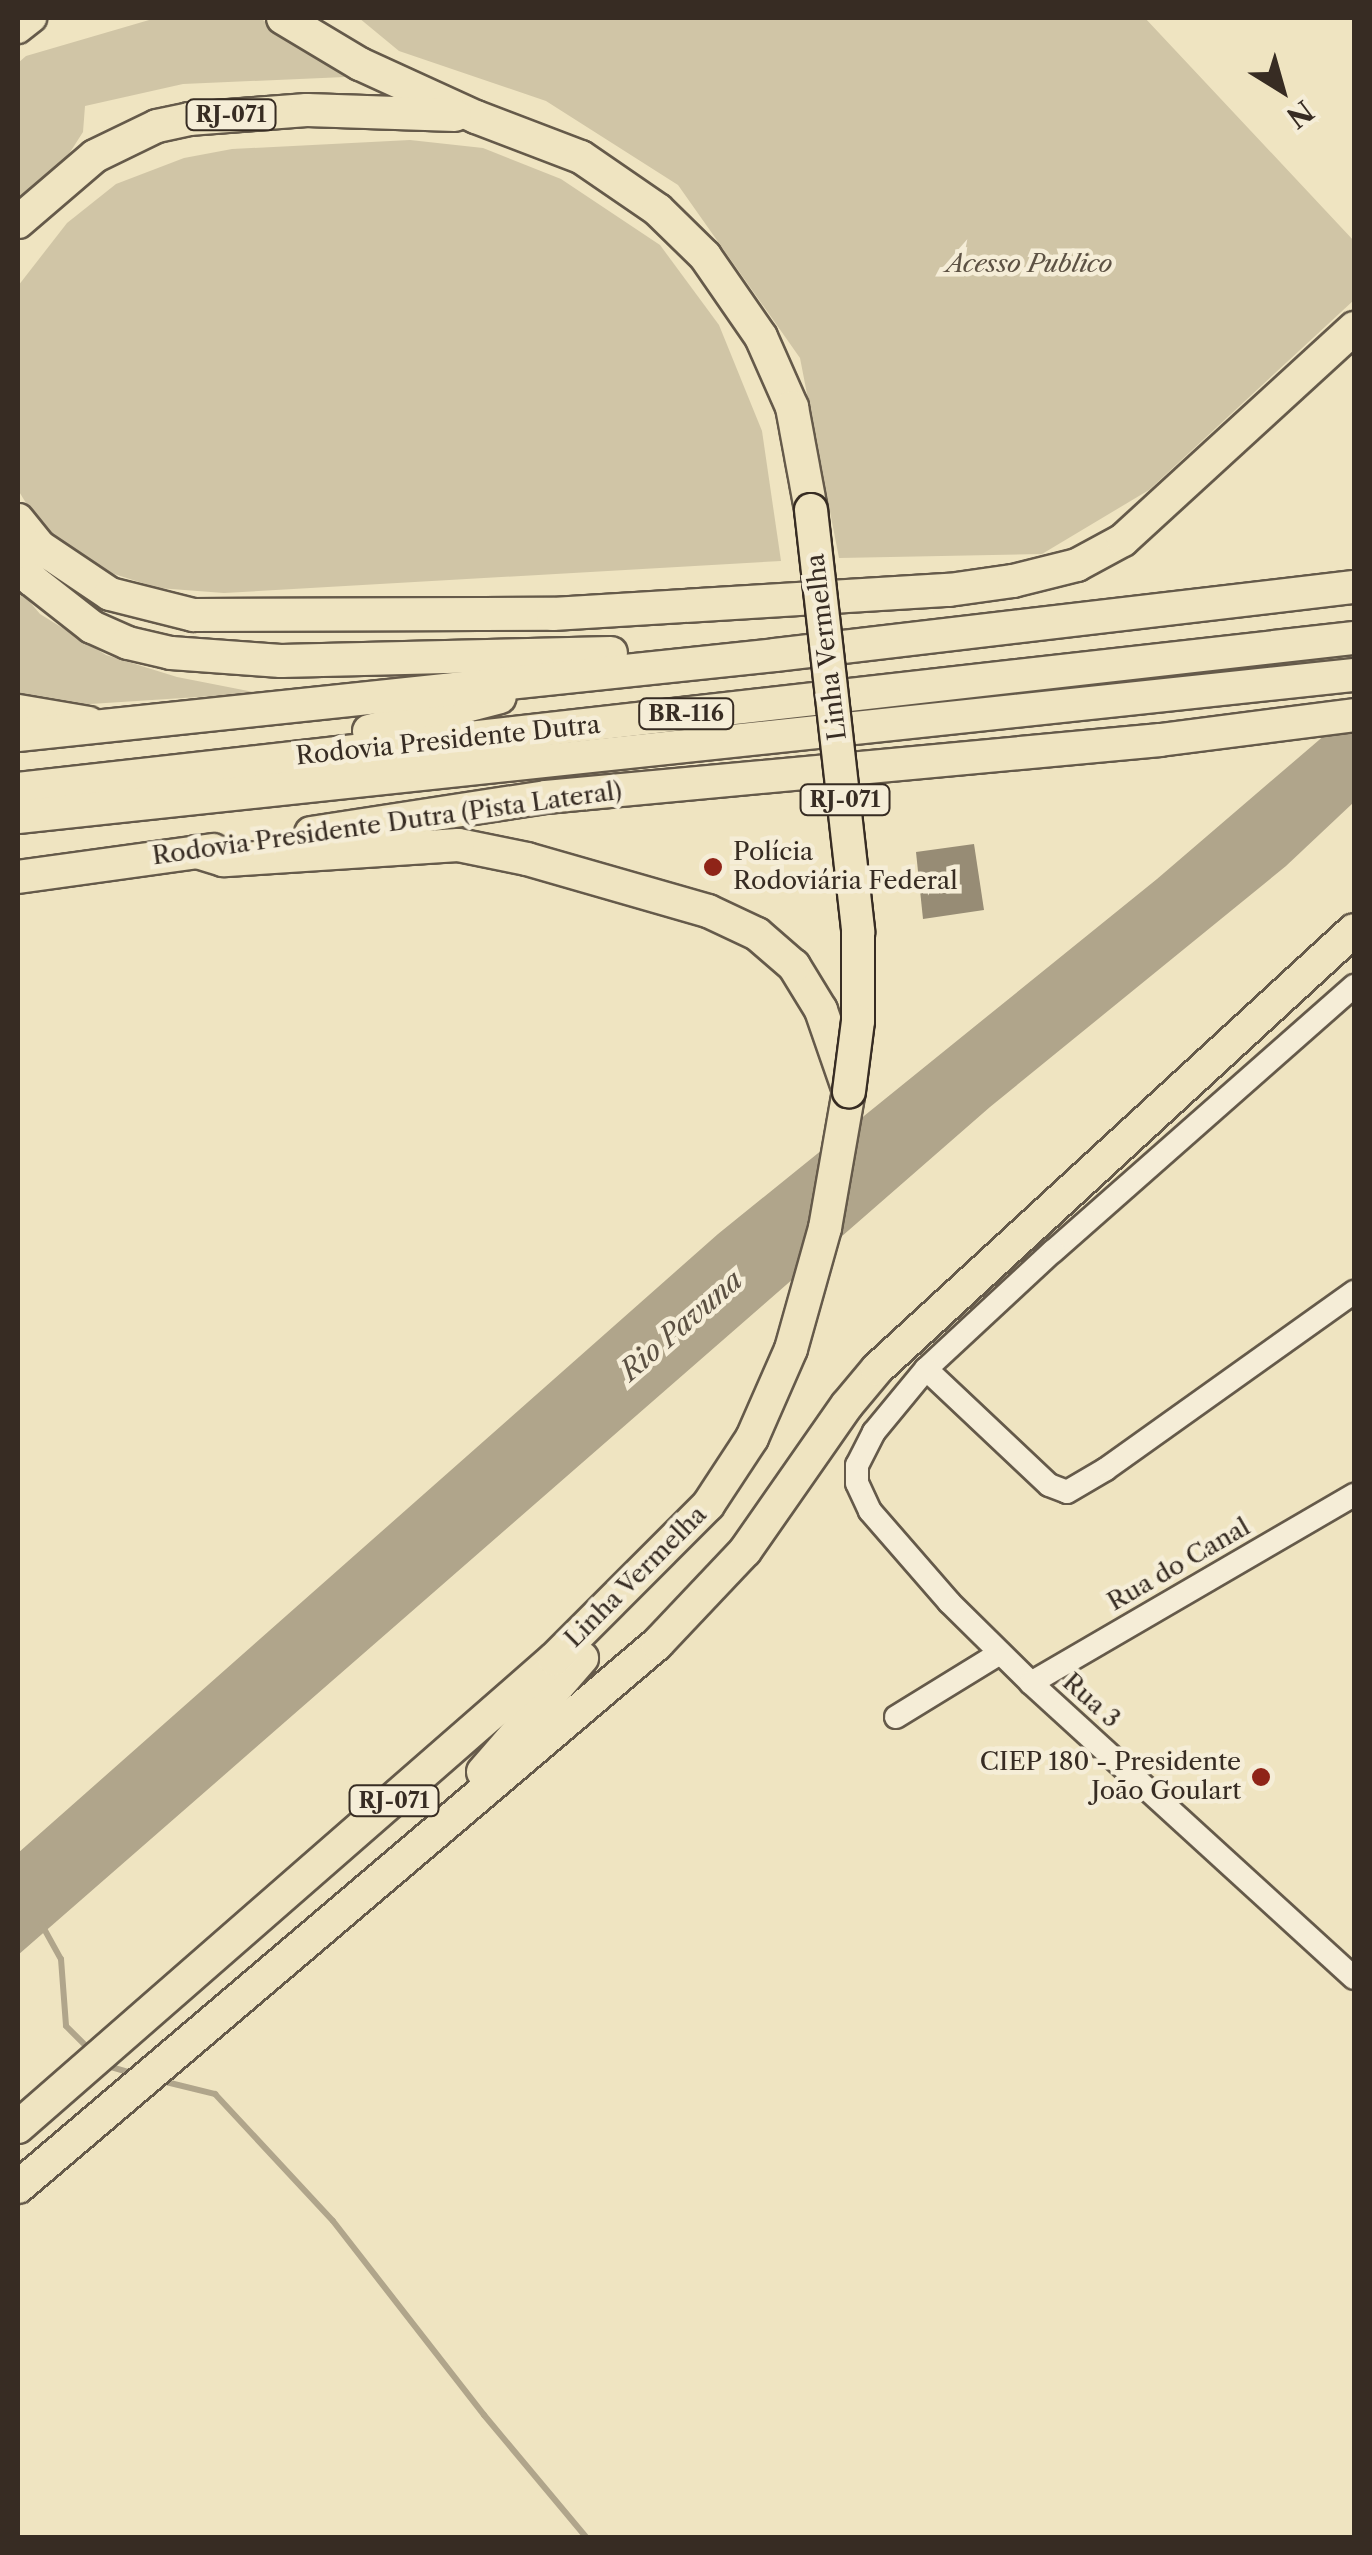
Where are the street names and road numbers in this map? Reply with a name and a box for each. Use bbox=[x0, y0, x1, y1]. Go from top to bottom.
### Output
road number: RJ-071 bbox=[184, 98, 278, 132]
street label: Linha Vermelha bbox=[801, 551, 853, 743]
road number: BR-116 bbox=[636, 697, 736, 731]
street label: Rodovia Presidente Dutra bbox=[294, 710, 602, 772]
street label: Rodovia Presidente Dutra (Pista Lateral) bbox=[150, 776, 624, 872]
road number: RJ-071 bbox=[798, 783, 892, 817]
street label: Linha Vermelha bbox=[559, 1500, 713, 1654]
street label: Rua do Canal bbox=[1102, 1512, 1256, 1618]
street label: Rua 3 bbox=[1056, 1667, 1126, 1735]
road number: RJ-071 bbox=[346, 1784, 442, 1818]

